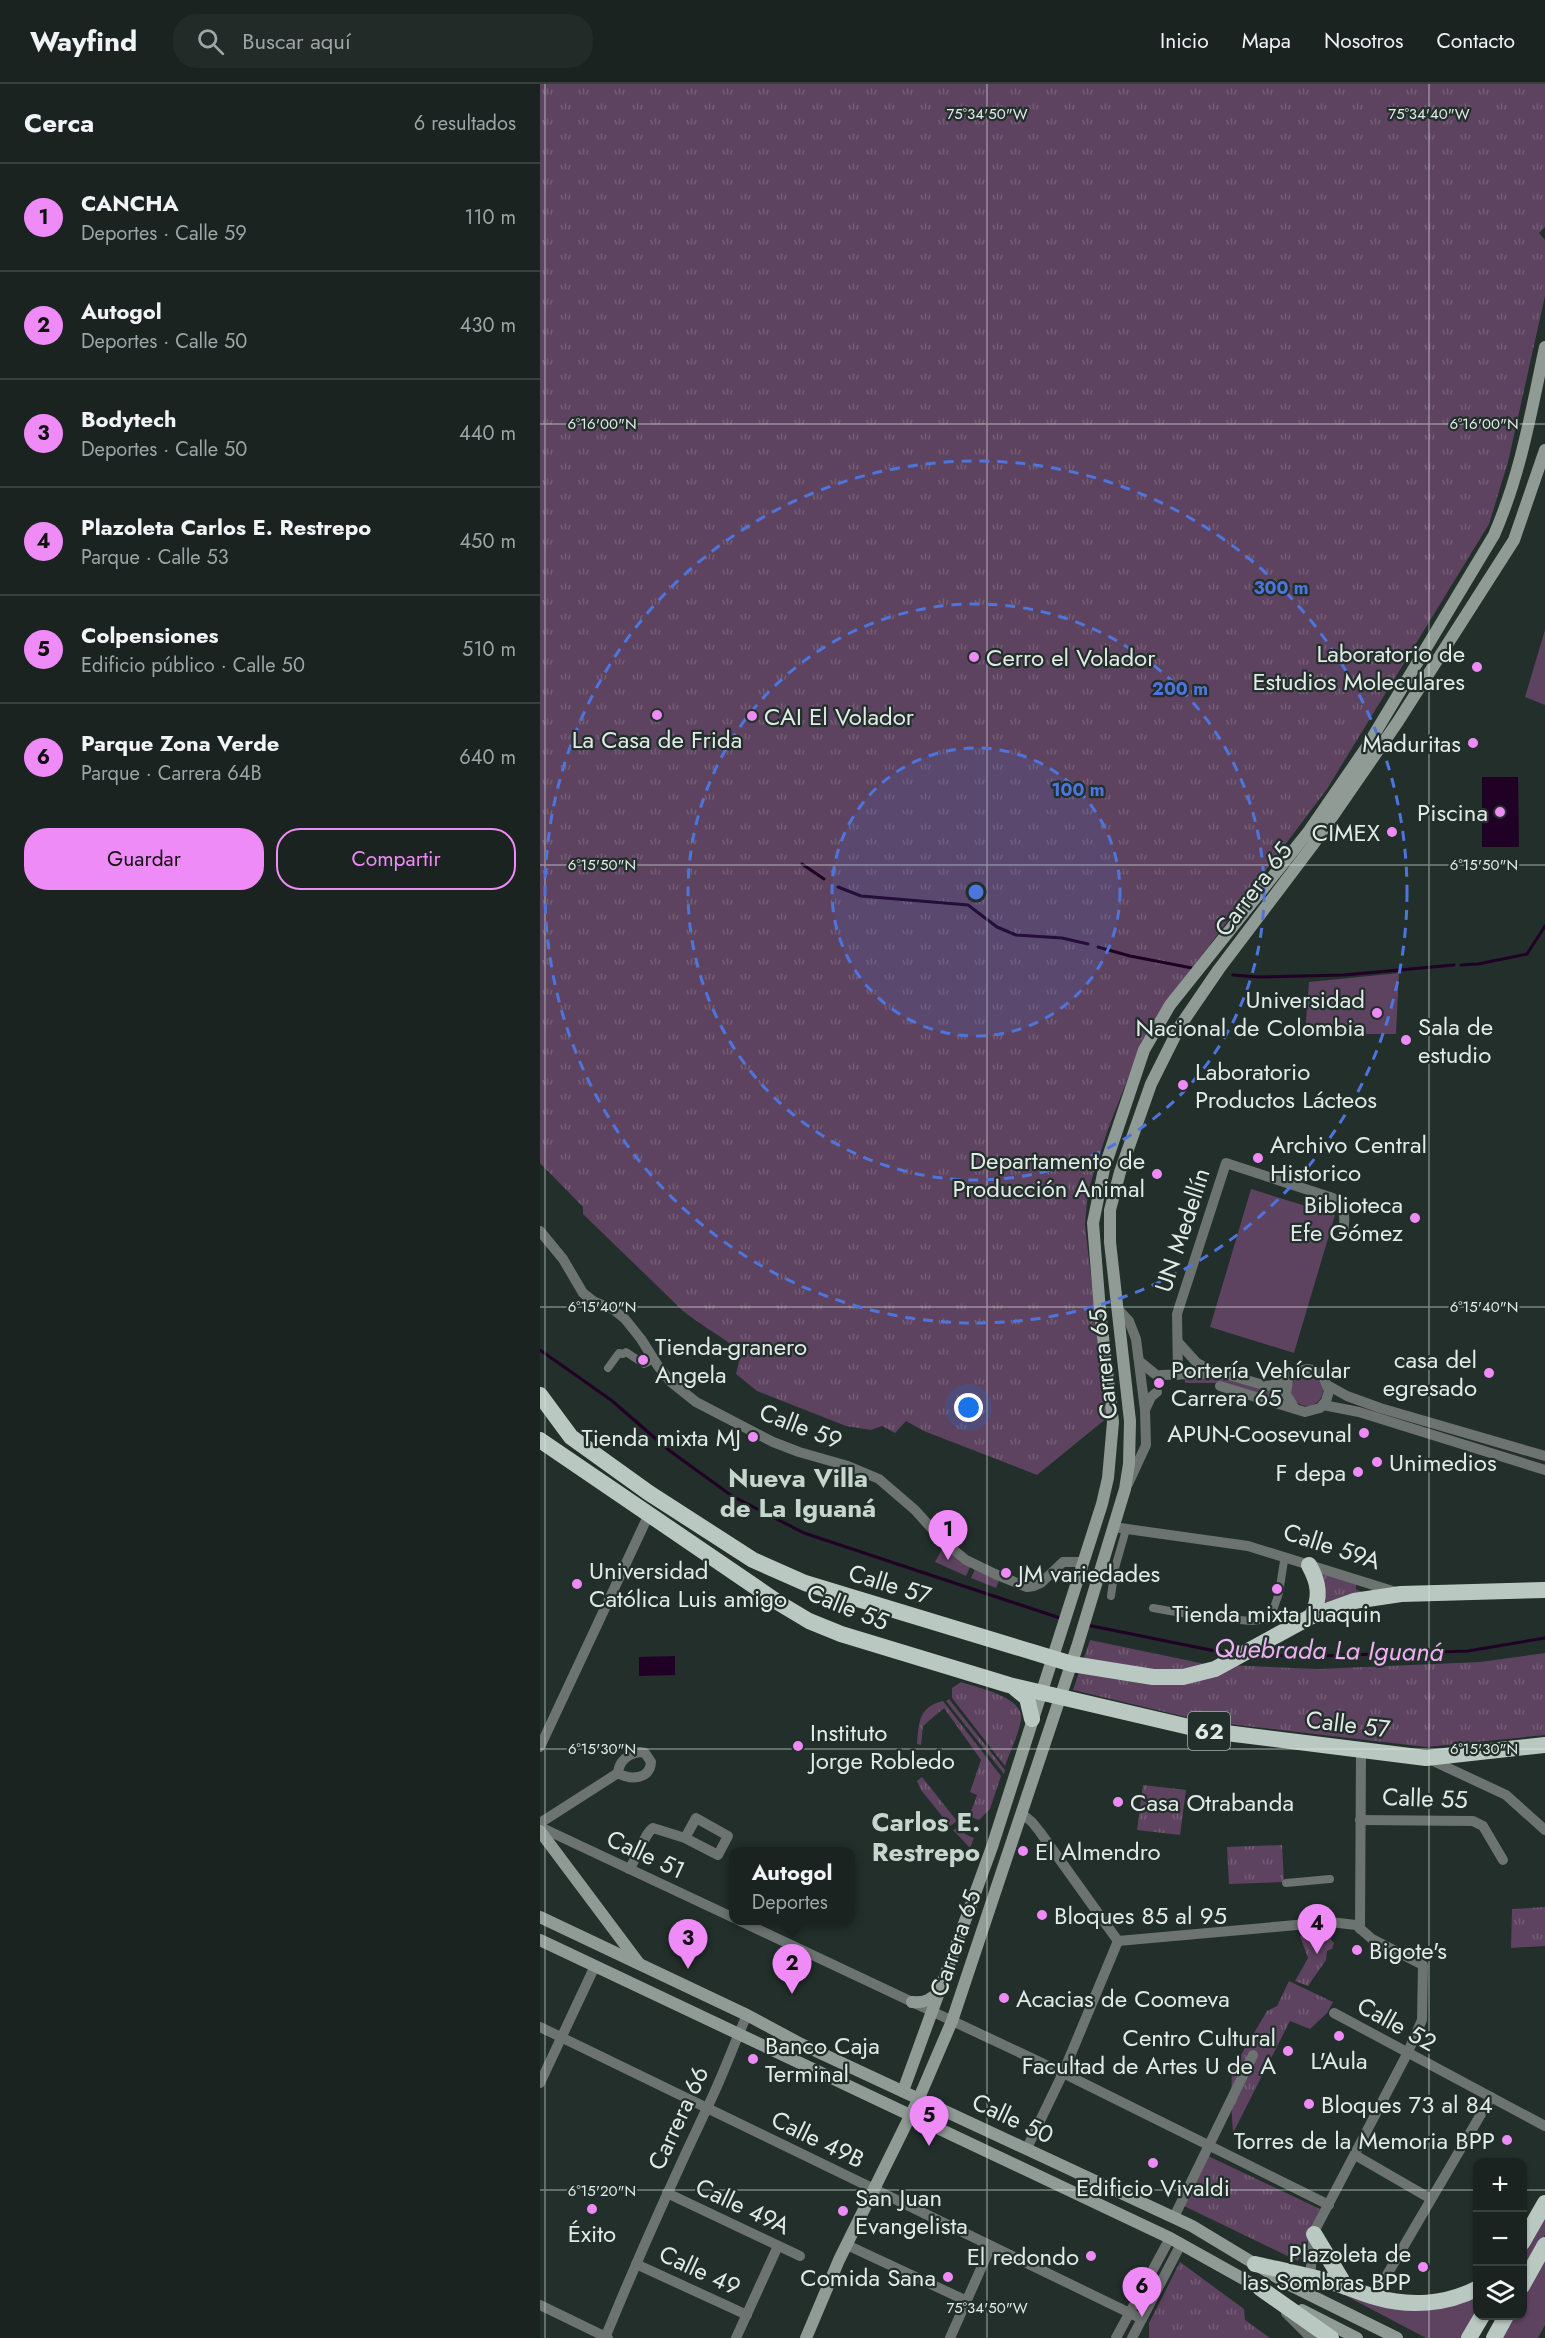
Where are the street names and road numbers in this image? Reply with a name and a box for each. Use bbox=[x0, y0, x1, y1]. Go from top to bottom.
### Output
street label: Carrera 65 bbox=[1206, 834, 1300, 944]
street label: UN Medellín bbox=[1145, 1163, 1219, 1297]
street label: Carrera 65 bbox=[1080, 1307, 1126, 1421]
street label: Calle 59 bbox=[755, 1394, 847, 1458]
street label: Calle 59A bbox=[1279, 1514, 1385, 1578]
street label: Calle 57 bbox=[844, 1555, 936, 1613]
street label: Calle 55 bbox=[802, 1575, 894, 1639]
street label: Calle 57 bbox=[1304, 1701, 1393, 1747]
road number: 62 bbox=[1188, 1712, 1230, 1750]
street label: Calle 55 bbox=[1382, 1779, 1468, 1817]
street label: Calle 51 bbox=[601, 1821, 691, 1887]
street label: Carrera 65 bbox=[920, 1885, 990, 2001]
street label: Calle 52 bbox=[1351, 1988, 1443, 2060]
street label: Carrera 66 bbox=[639, 2060, 717, 2176]
street label: Calle 50 bbox=[966, 2084, 1060, 2152]
street label: Calle 49B bbox=[765, 2101, 871, 2177]
street label: Calle 49A bbox=[690, 2169, 796, 2243]
street label: Calle 49 bbox=[653, 2236, 747, 2304]

